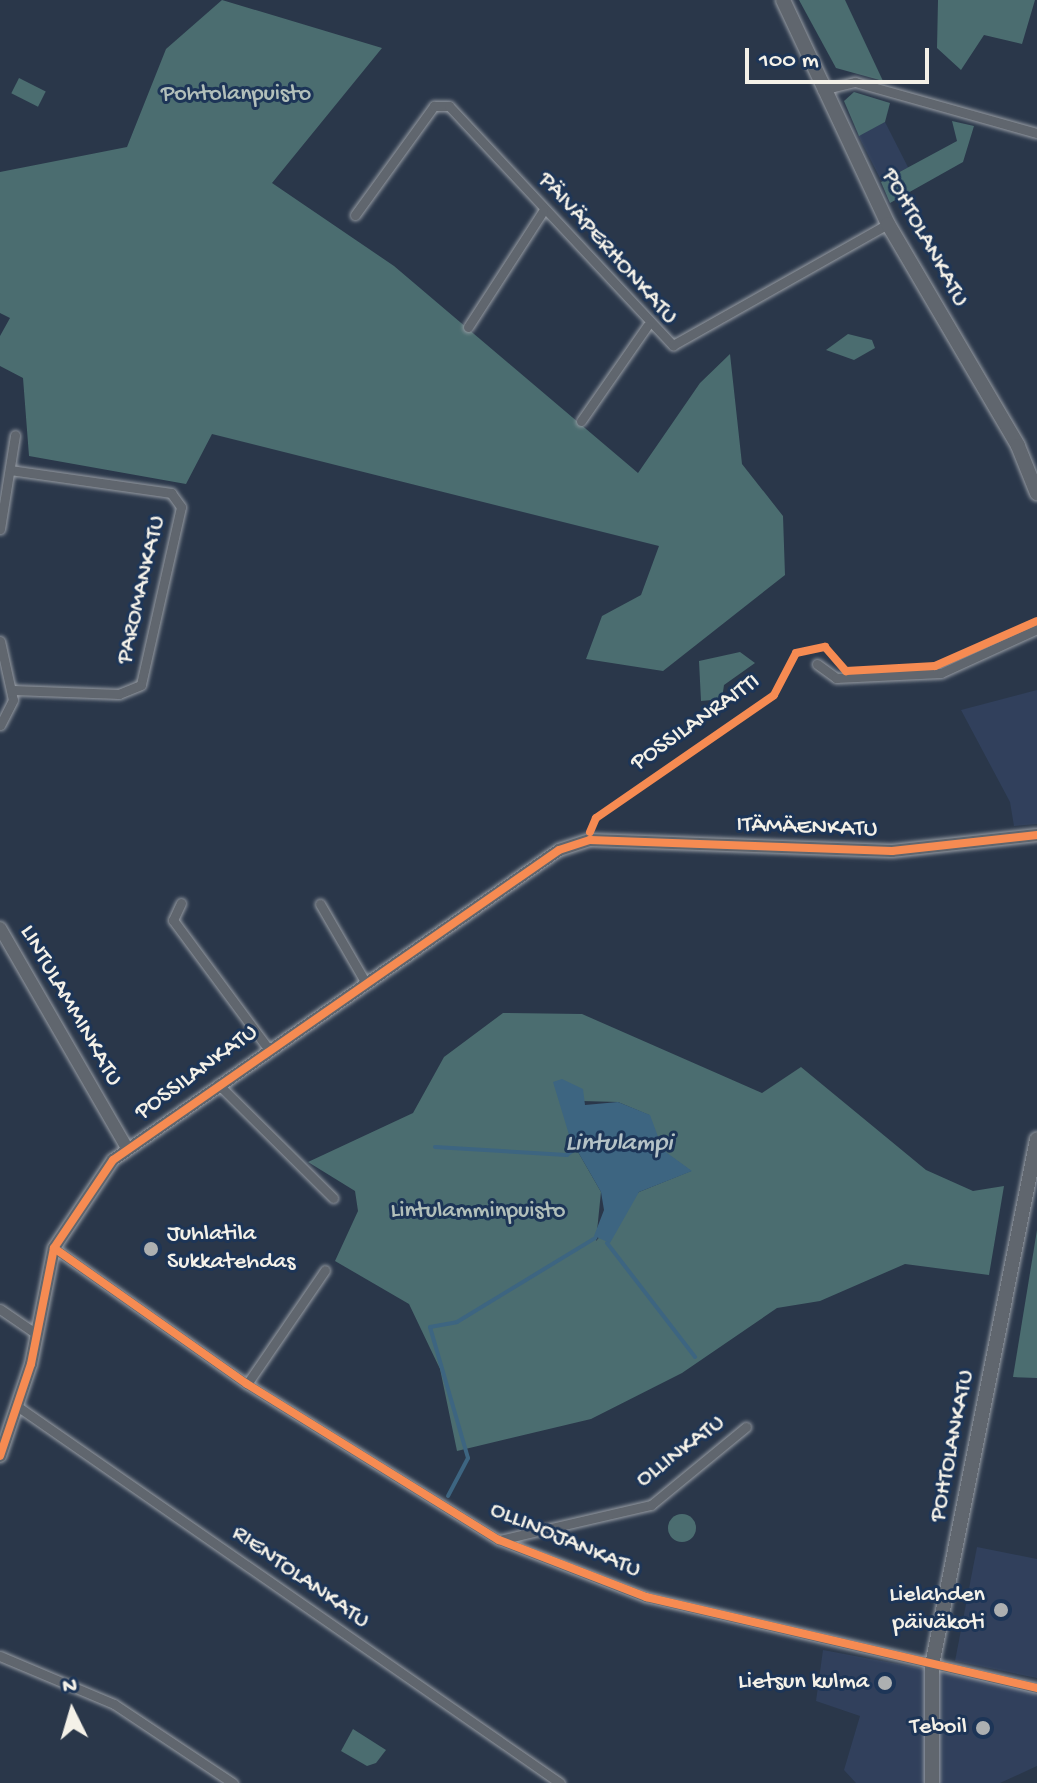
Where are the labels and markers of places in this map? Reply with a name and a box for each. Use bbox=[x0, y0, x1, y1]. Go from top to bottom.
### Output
place label: Juhlatila Sukkatehdas bbox=[167, 1221, 295, 1277]
marker: Juhlatila Sukkatehdas bbox=[142, 1240, 160, 1258]
place label: Lielahden päiväkoti bbox=[889, 1582, 985, 1638]
marker: Lielahden päiväkoti bbox=[992, 1601, 1010, 1619]
place label: Lietsun kulma bbox=[738, 1669, 869, 1697]
marker: Lietsun kulma bbox=[876, 1674, 894, 1692]
place label: Teboil bbox=[910, 1714, 967, 1742]
marker: Teboil bbox=[974, 1719, 992, 1737]

